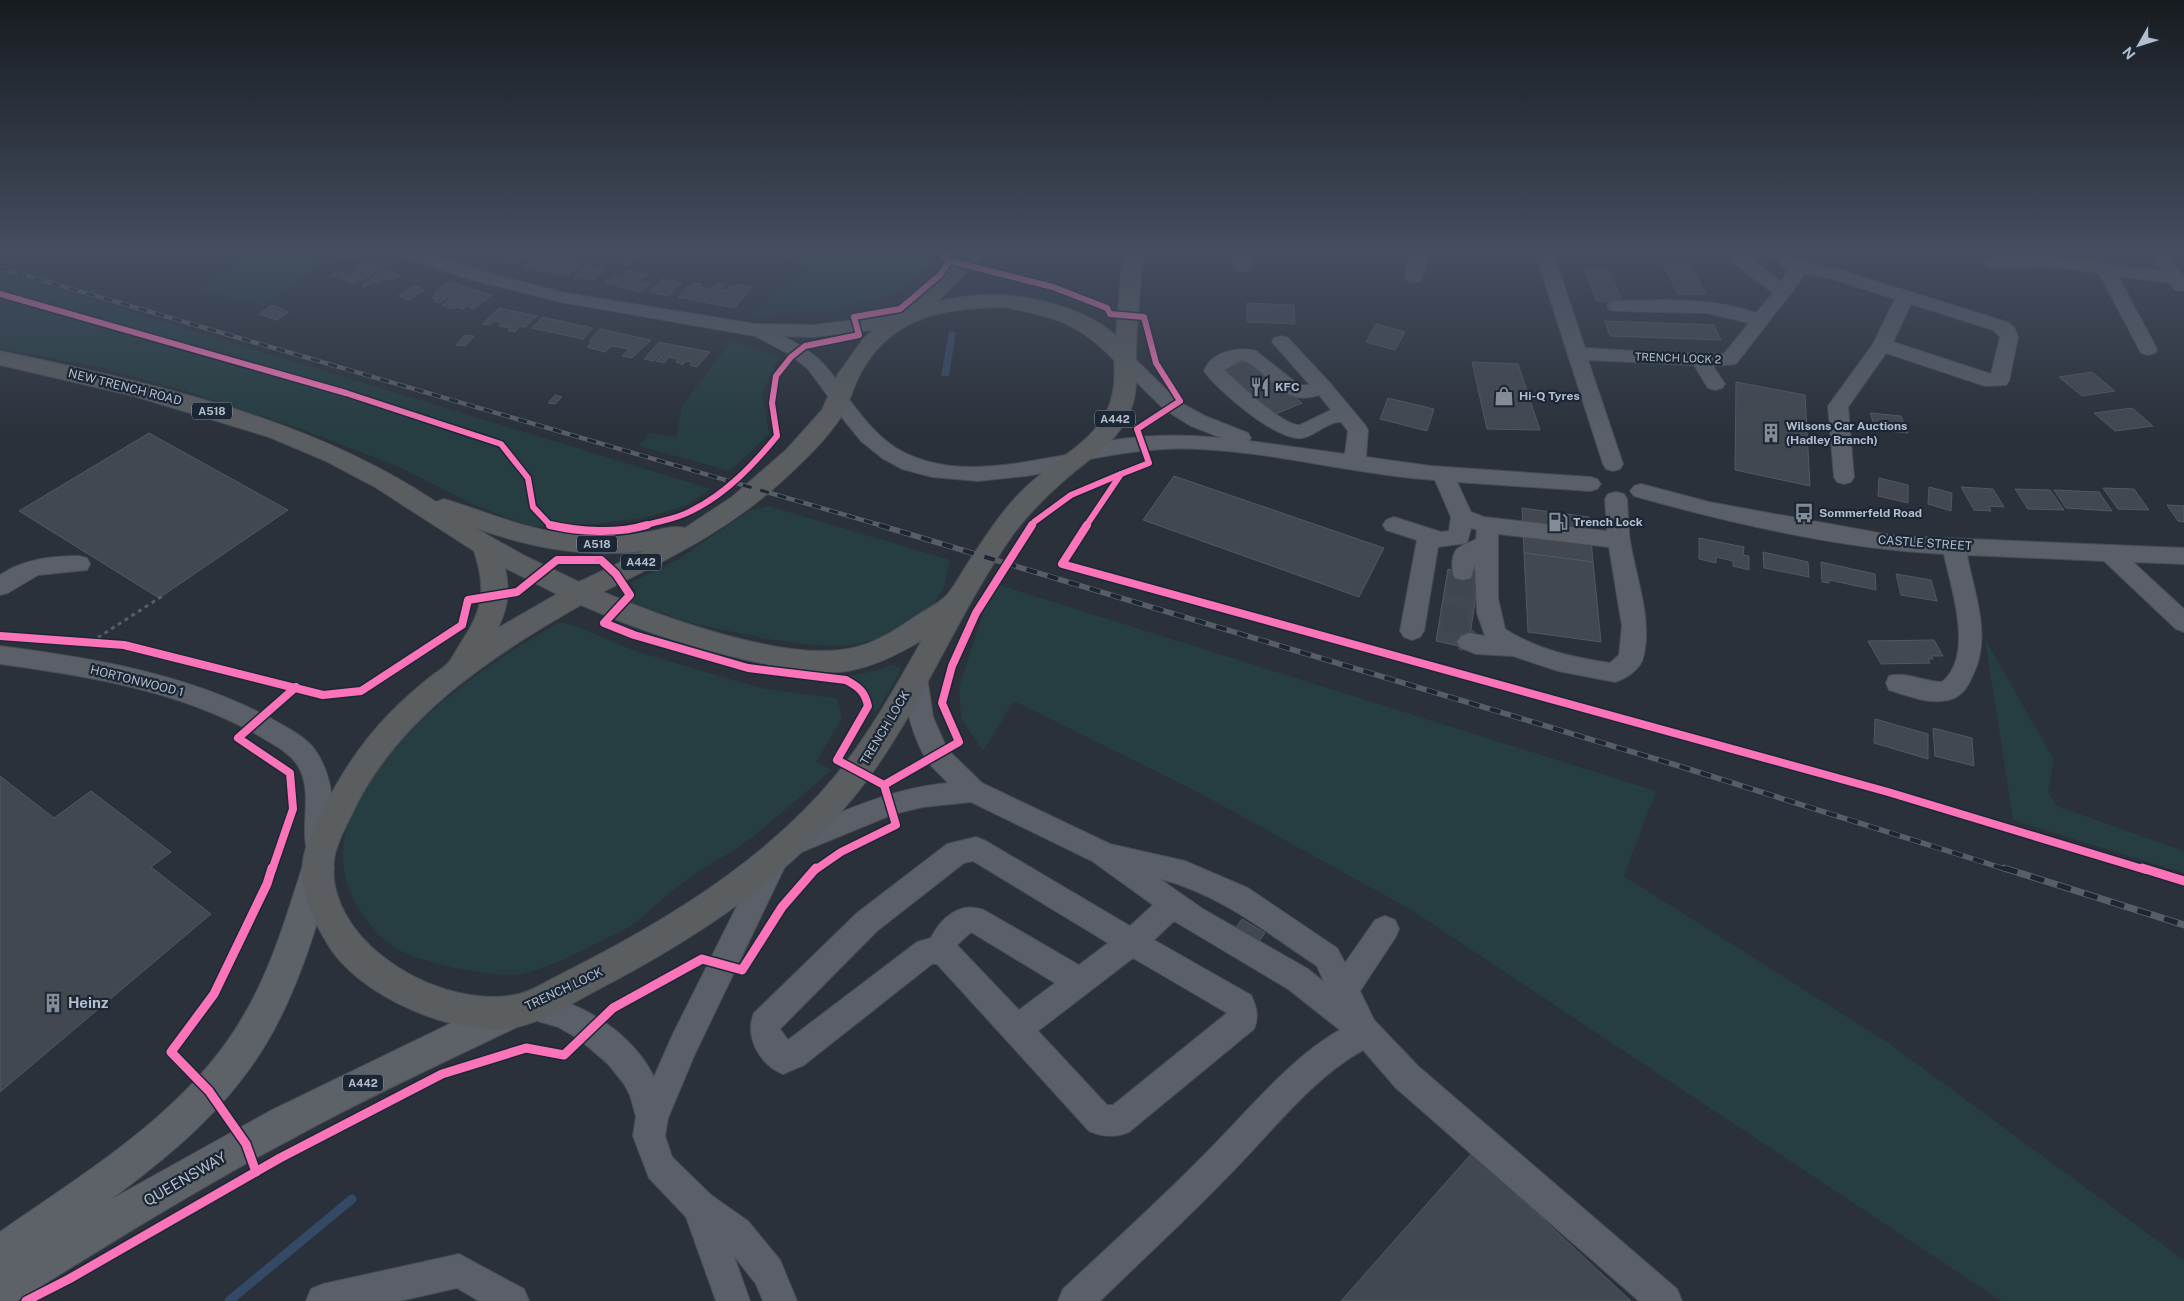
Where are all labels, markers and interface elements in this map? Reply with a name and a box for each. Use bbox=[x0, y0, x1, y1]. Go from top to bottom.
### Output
north arrow bbox=[2114, 20, 2164, 70]
text: N bbox=[2119, 44, 2139, 62]
street label: TRENCH LOCK 2 bbox=[1635, 350, 1722, 366]
street label: NEW TRENCH ROAD bbox=[67, 366, 183, 408]
restaurant icon: KFC bbox=[1249, 376, 1271, 398]
place label: KFC bbox=[1275, 380, 1300, 394]
shop icon: Hi-Q Tyres bbox=[1493, 385, 1515, 407]
place label: Hi-Q Tyres bbox=[1519, 389, 1580, 403]
road number: A518 bbox=[192, 402, 232, 420]
road number: A442 bbox=[1095, 410, 1135, 428]
place label: Wilsons Car Auctions (Hadley Branch) bbox=[1786, 419, 1907, 447]
building icon: Wilsons Car Auctions (Hadley Branch) bbox=[1760, 422, 1782, 444]
bus stop icon: Sommerfeld Road bbox=[1793, 502, 1815, 524]
place label: Sommerfeld Road bbox=[1819, 506, 1922, 520]
fuel station icon: Trench Lock bbox=[1547, 511, 1569, 533]
place label: Trench Lock bbox=[1573, 515, 1643, 529]
street label: CASTLE STREET bbox=[1878, 533, 1972, 553]
road number: A518 bbox=[577, 536, 617, 552]
road number: A442 bbox=[621, 554, 661, 570]
street label: HORTONWOOD 1 bbox=[89, 663, 185, 699]
street label: TRENCH LOCK bbox=[857, 688, 913, 768]
street label: TRENCH LOCK bbox=[523, 965, 605, 1013]
building icon: Heinz bbox=[42, 992, 64, 1014]
place label: Heinz bbox=[68, 994, 108, 1011]
road number: A442 bbox=[343, 1074, 383, 1092]
street label: QUEENSWAY bbox=[140, 1148, 229, 1209]

